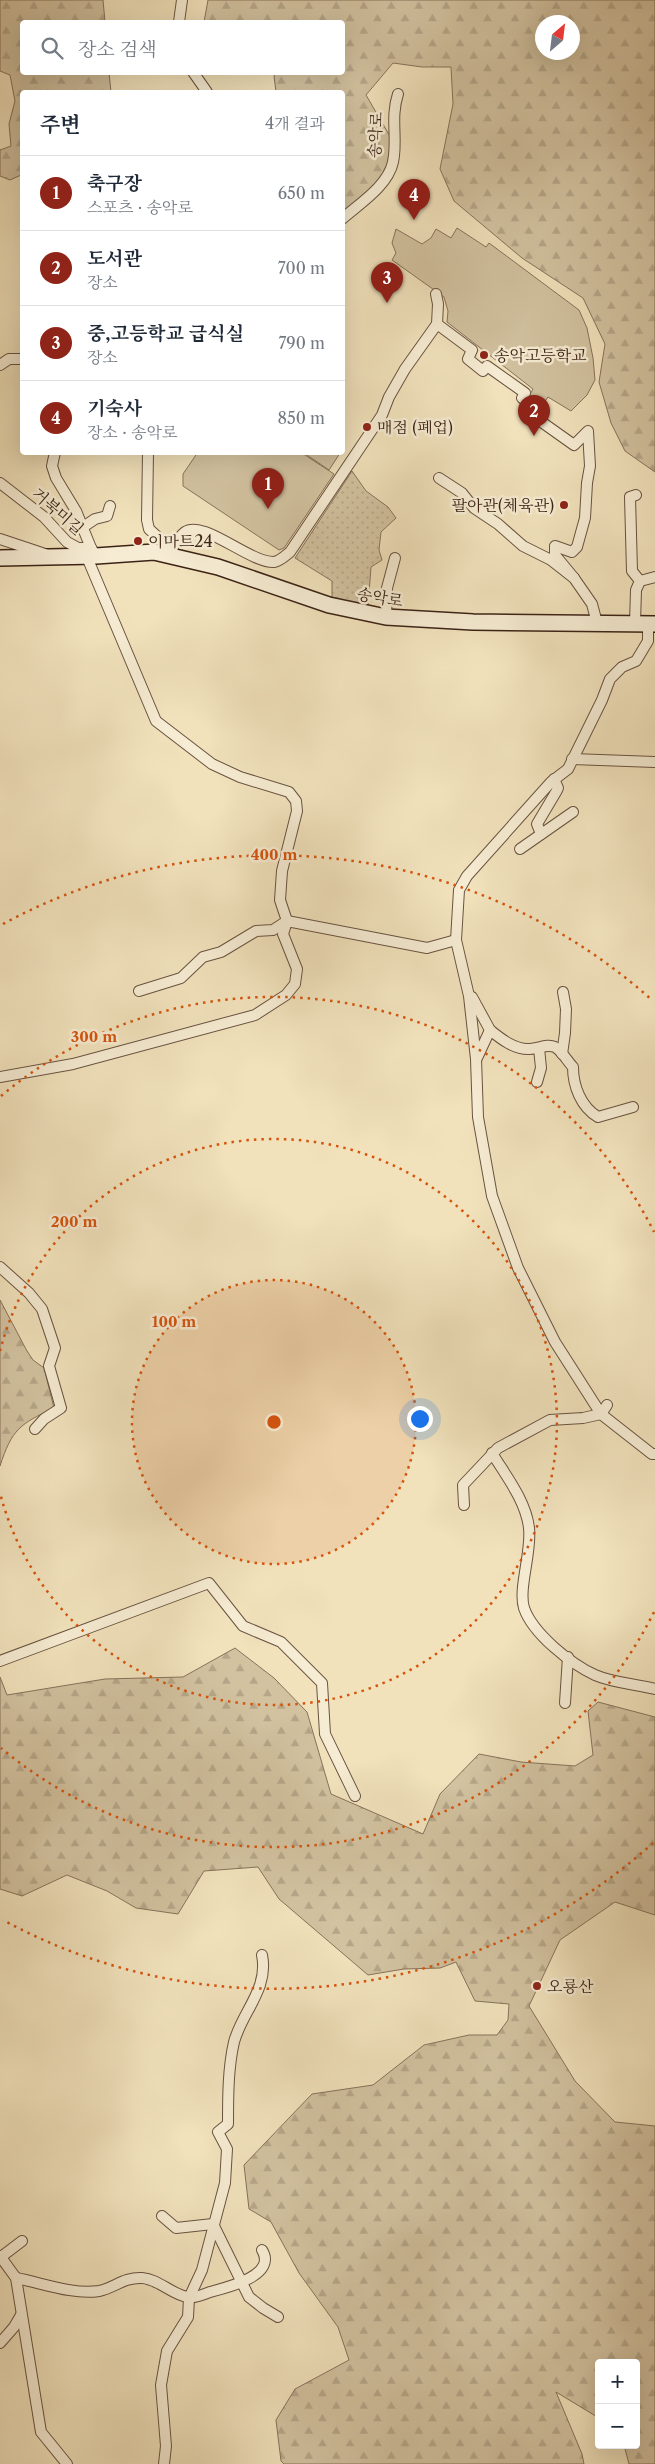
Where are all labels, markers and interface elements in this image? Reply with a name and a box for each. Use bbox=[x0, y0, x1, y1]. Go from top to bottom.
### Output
north arrow bbox=[535, 15, 580, 60]
search box bbox=[20, 20, 345, 75]
icon: search bbox=[38, 34, 66, 62]
text: 장소 검색 bbox=[78, 38, 156, 61]
street label: 송악로 bbox=[364, 111, 386, 159]
text: 주변 bbox=[40, 112, 81, 137]
text: 4개 결과 bbox=[265, 113, 325, 133]
text: 축구장 bbox=[87, 172, 142, 195]
pin: 4 bbox=[398, 179, 430, 220]
text: 1 bbox=[52, 183, 60, 203]
text: 650 m bbox=[278, 183, 325, 203]
text: 스포츠 · 송악로 bbox=[87, 197, 193, 217]
text: 도서관 bbox=[87, 247, 142, 270]
text: 2 bbox=[51, 258, 61, 278]
text: 700 m bbox=[278, 258, 325, 278]
pin: 3 bbox=[371, 262, 403, 303]
text: 장소 bbox=[87, 272, 118, 292]
text: 중,고등학교 급식실 bbox=[87, 322, 244, 345]
text: 3 bbox=[51, 333, 61, 353]
text: 790 m bbox=[278, 333, 325, 353]
place label: 송악고등학교 bbox=[494, 345, 587, 365]
text: 장소 bbox=[87, 347, 118, 367]
marker: 송악고등학교 bbox=[478, 349, 490, 361]
pin: 2 bbox=[518, 395, 550, 436]
text: 기숙사 bbox=[87, 397, 142, 420]
text: 4 bbox=[51, 408, 61, 428]
text: 850 m bbox=[278, 408, 325, 428]
place label: 매점 (폐업) bbox=[377, 417, 453, 437]
marker: 매점 (폐업) bbox=[361, 421, 373, 433]
text: 장소 · 송악로 bbox=[87, 422, 177, 442]
pin: 1 bbox=[252, 468, 284, 509]
street label: 거북미길 bbox=[28, 483, 88, 539]
place label: 팔아관(체육관) bbox=[452, 495, 554, 515]
marker: 팔아관(체육관) bbox=[558, 499, 570, 511]
place label: 이마트24 bbox=[148, 531, 213, 551]
marker: 이마트24 bbox=[132, 535, 144, 547]
street label: 송악로 bbox=[356, 583, 405, 611]
text: 400 m bbox=[251, 845, 297, 864]
text: 300 m bbox=[71, 1027, 117, 1046]
text: 200 m bbox=[51, 1212, 97, 1231]
text: 100 m bbox=[152, 1312, 196, 1331]
your location bbox=[407, 1406, 433, 1432]
centre of rings bbox=[265, 1413, 283, 1431]
place label: 오룡산 bbox=[547, 1976, 594, 1996]
marker: 오룡산 bbox=[531, 1980, 543, 1992]
map controls bbox=[595, 2359, 640, 2449]
button: + bbox=[595, 2359, 640, 2404]
button: − bbox=[595, 2404, 640, 2449]

